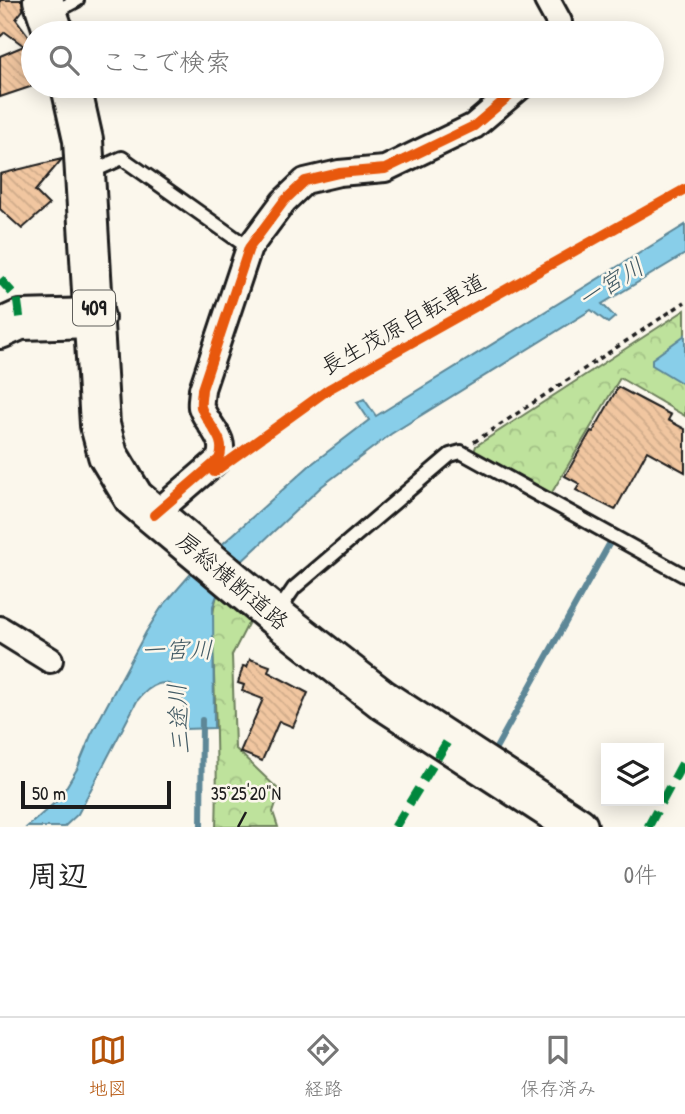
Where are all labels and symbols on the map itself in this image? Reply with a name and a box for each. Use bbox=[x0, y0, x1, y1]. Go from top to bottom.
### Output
water label: 一宮川 bbox=[571, 250, 650, 314]
street label: 長生茂原自転車道 bbox=[315, 265, 491, 382]
road number: 409 bbox=[73, 290, 115, 326]
street label: 房総横断道路 bbox=[171, 524, 296, 637]
water label: 一宮川 bbox=[141, 633, 213, 665]
water label: 三途川 bbox=[160, 682, 196, 756]
scale bar bbox=[21, 778, 172, 810]
text: 35°25'20"N bbox=[211, 781, 281, 806]

